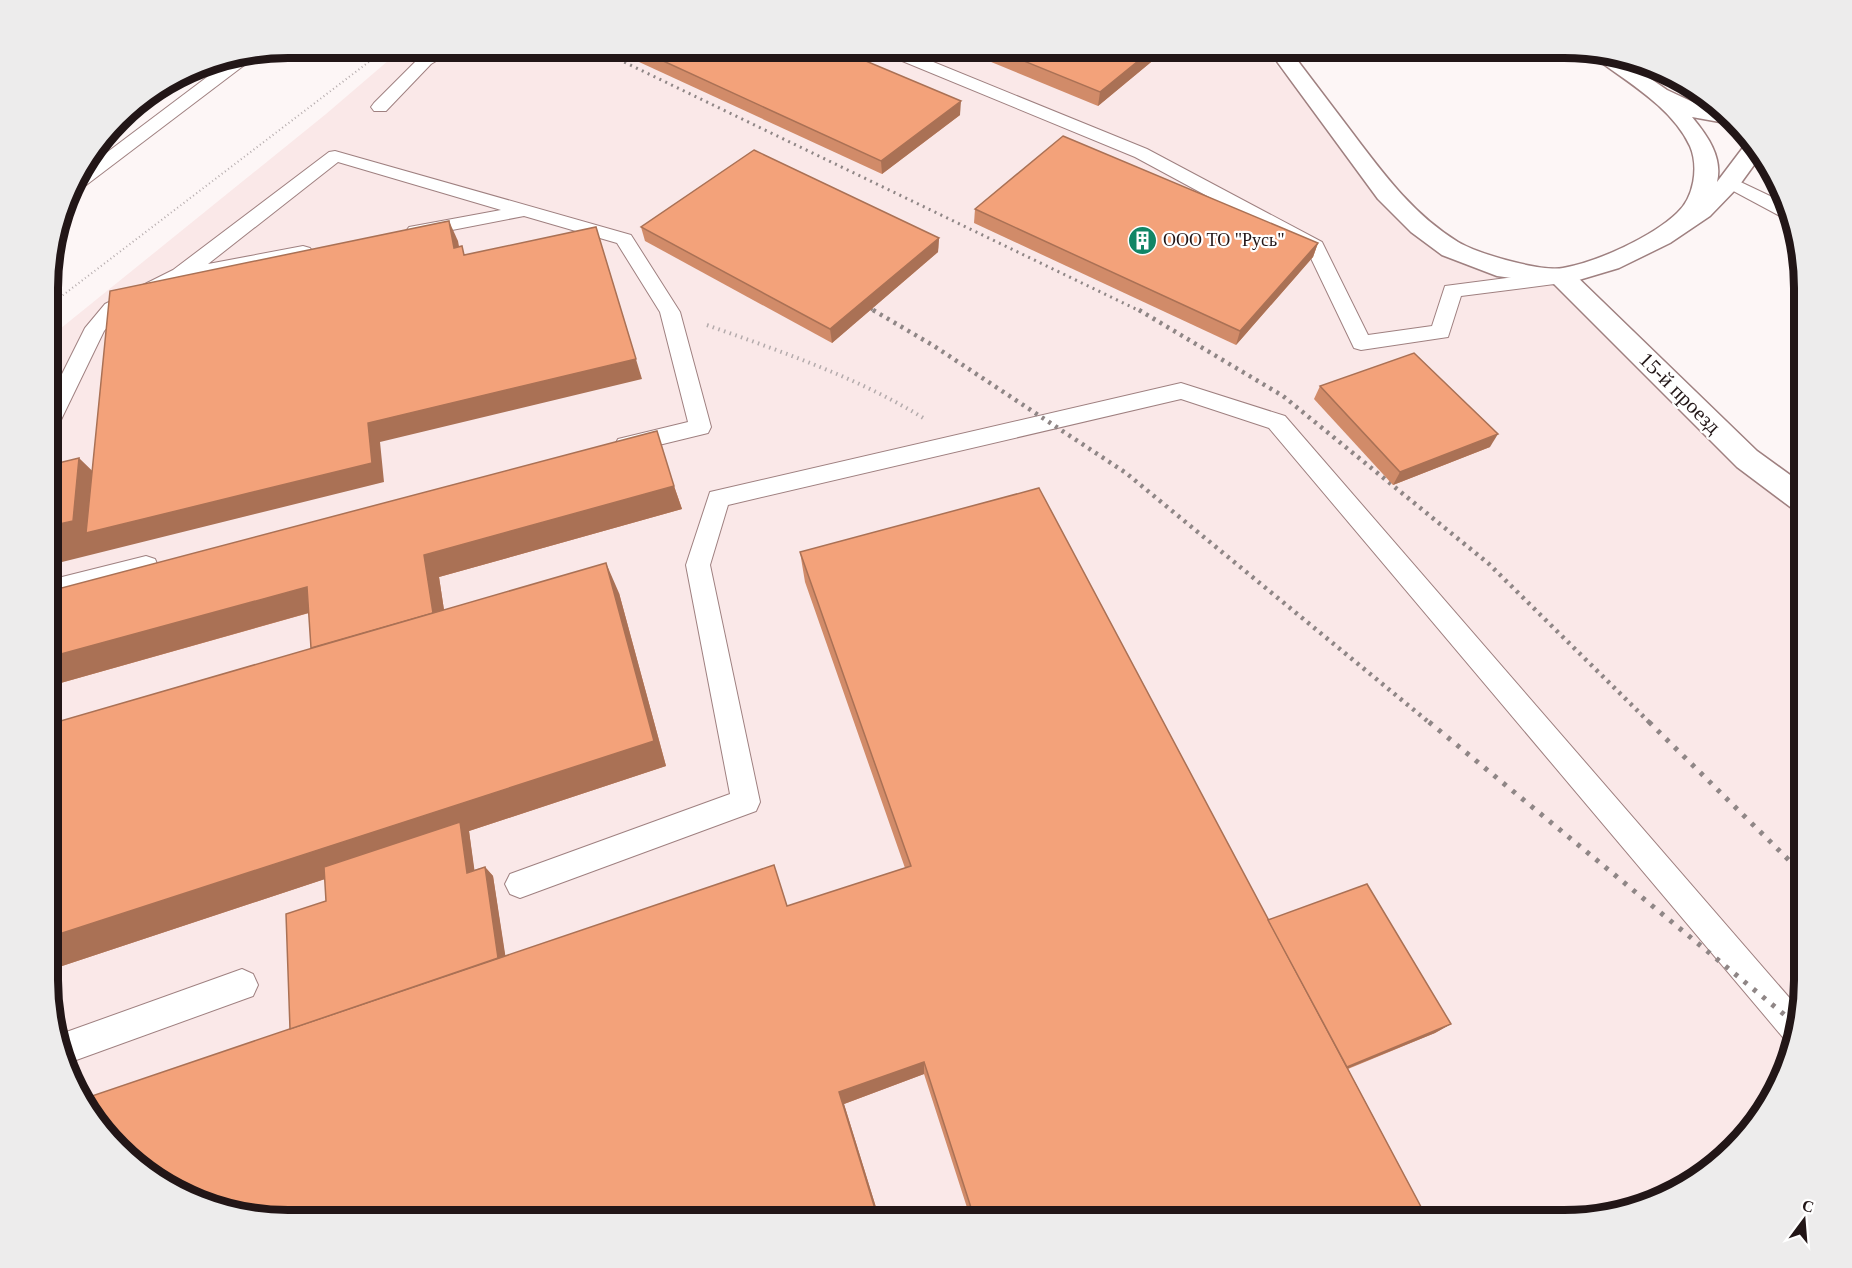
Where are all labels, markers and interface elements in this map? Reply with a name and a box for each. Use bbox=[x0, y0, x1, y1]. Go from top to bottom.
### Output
building icon: ООО ТО "Русь" bbox=[1126, 224, 1158, 256]
place label: ООО ТО "Русь" bbox=[1163, 230, 1285, 250]
street label: 15-й проезд bbox=[1634, 347, 1726, 439]
north arrow bbox=[1774, 1190, 1834, 1250]
text: С bbox=[1800, 1196, 1816, 1216]

